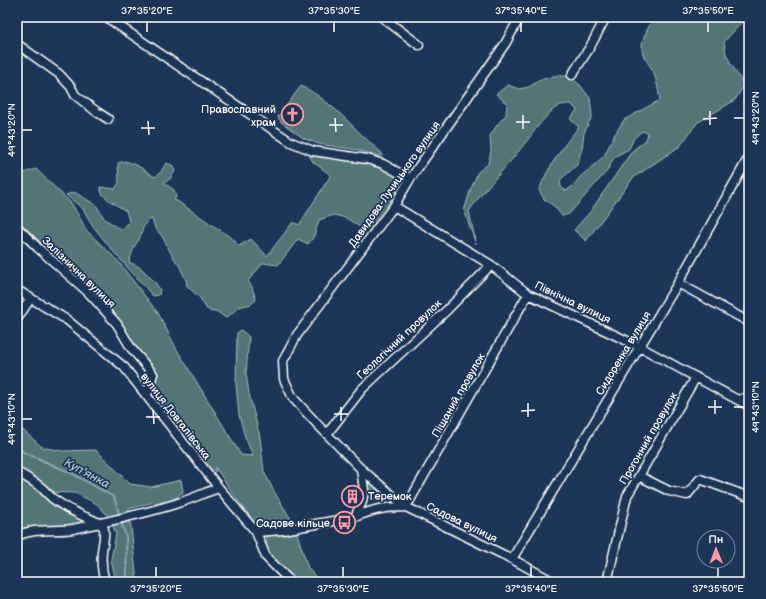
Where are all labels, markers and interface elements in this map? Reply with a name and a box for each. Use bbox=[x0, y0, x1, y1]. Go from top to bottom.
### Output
text: 37°35'20"E bbox=[121, 5, 173, 17]
text: 37°35'30"E bbox=[308, 5, 360, 17]
text: 37°35'40"E bbox=[495, 5, 547, 17]
text: 37°35'50"E bbox=[682, 5, 734, 17]
text: 49°43'20"N bbox=[750, 91, 762, 145]
church icon: Православний храм bbox=[279, 102, 305, 128]
text: 49°43'20"N bbox=[6, 103, 18, 157]
place label: Православний храм bbox=[201, 103, 276, 129]
street label: Давидова-Лучицького вулиця bbox=[346, 119, 443, 250]
street label: Залізнична вулиця bbox=[39, 234, 118, 311]
street label: Північна вулиця bbox=[533, 278, 613, 326]
street label: Геологічний провулок bbox=[354, 297, 445, 382]
street label: Сидоренка вулиця bbox=[593, 309, 654, 398]
street label: Піщаний провулок bbox=[429, 351, 488, 440]
street label: вулиця Довгалівська bbox=[138, 370, 214, 463]
text: 49°43'10"N bbox=[750, 381, 762, 433]
street label: Прогонний провулок bbox=[617, 390, 680, 487]
text: 49°43'10"N bbox=[6, 393, 18, 445]
water label: Куп'янка bbox=[61, 455, 112, 492]
building icon: Теремок bbox=[339, 483, 365, 509]
place label: Теремок bbox=[368, 490, 412, 503]
street label: Садова вулиця bbox=[424, 500, 499, 545]
bus stop icon: Садове кільце bbox=[332, 510, 358, 536]
place label: Садове кільце bbox=[256, 517, 330, 530]
north arrow bbox=[696, 529, 736, 569]
text: Пн bbox=[708, 533, 723, 546]
text: 37°35'20"E bbox=[130, 583, 182, 595]
text: 37°35'30"E bbox=[317, 583, 369, 595]
text: 37°35'40"E bbox=[505, 583, 557, 595]
text: 37°35'50"E bbox=[692, 583, 744, 595]

